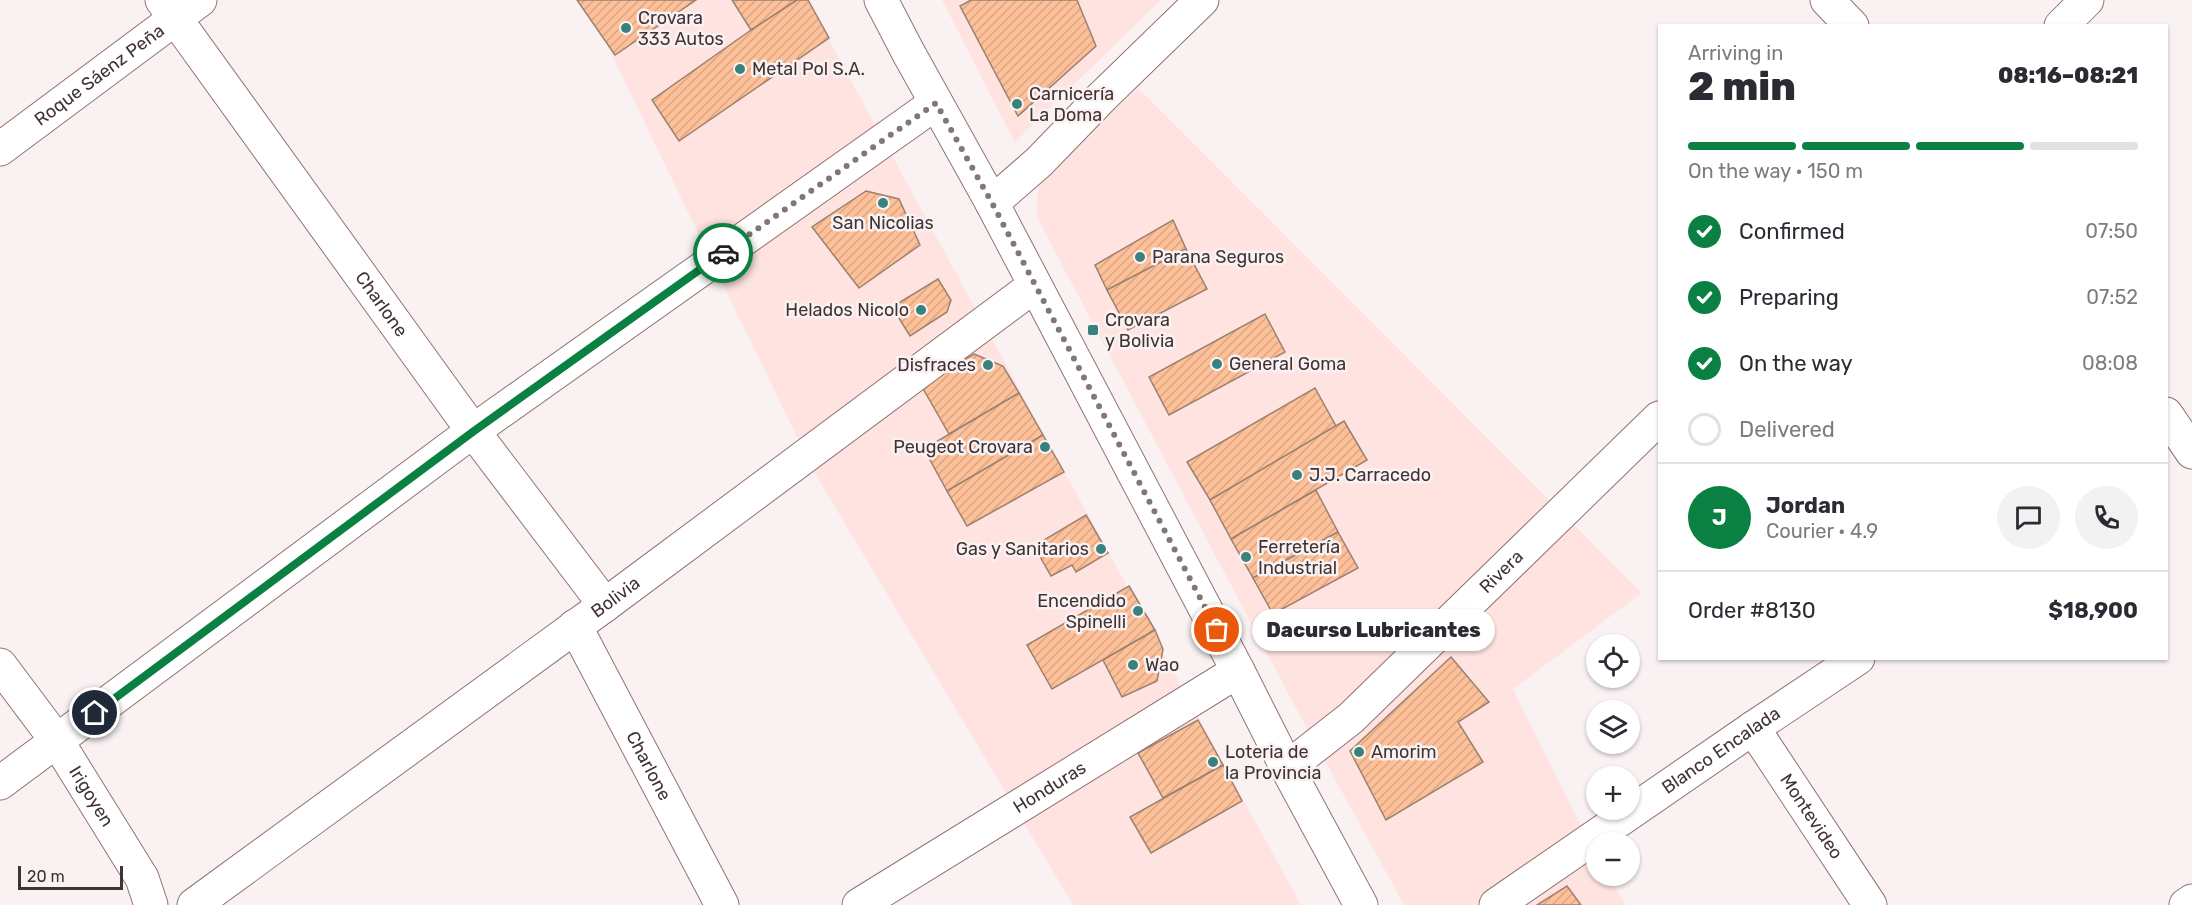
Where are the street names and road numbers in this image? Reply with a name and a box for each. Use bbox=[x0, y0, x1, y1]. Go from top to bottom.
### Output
street label: Roque Sáenz Peña bbox=[30, 19, 169, 130]
street label: Charlone bbox=[350, 267, 412, 341]
street label: Rivera bbox=[1475, 545, 1528, 598]
street label: Bolivia bbox=[587, 572, 644, 622]
street label: Blanco Encalada bbox=[1657, 702, 1784, 799]
street label: Charlone bbox=[621, 727, 676, 804]
street label: Honduras bbox=[1009, 757, 1090, 818]
street label: Irigoyen bbox=[64, 762, 118, 831]
street label: Montevideo bbox=[1775, 770, 1848, 863]

